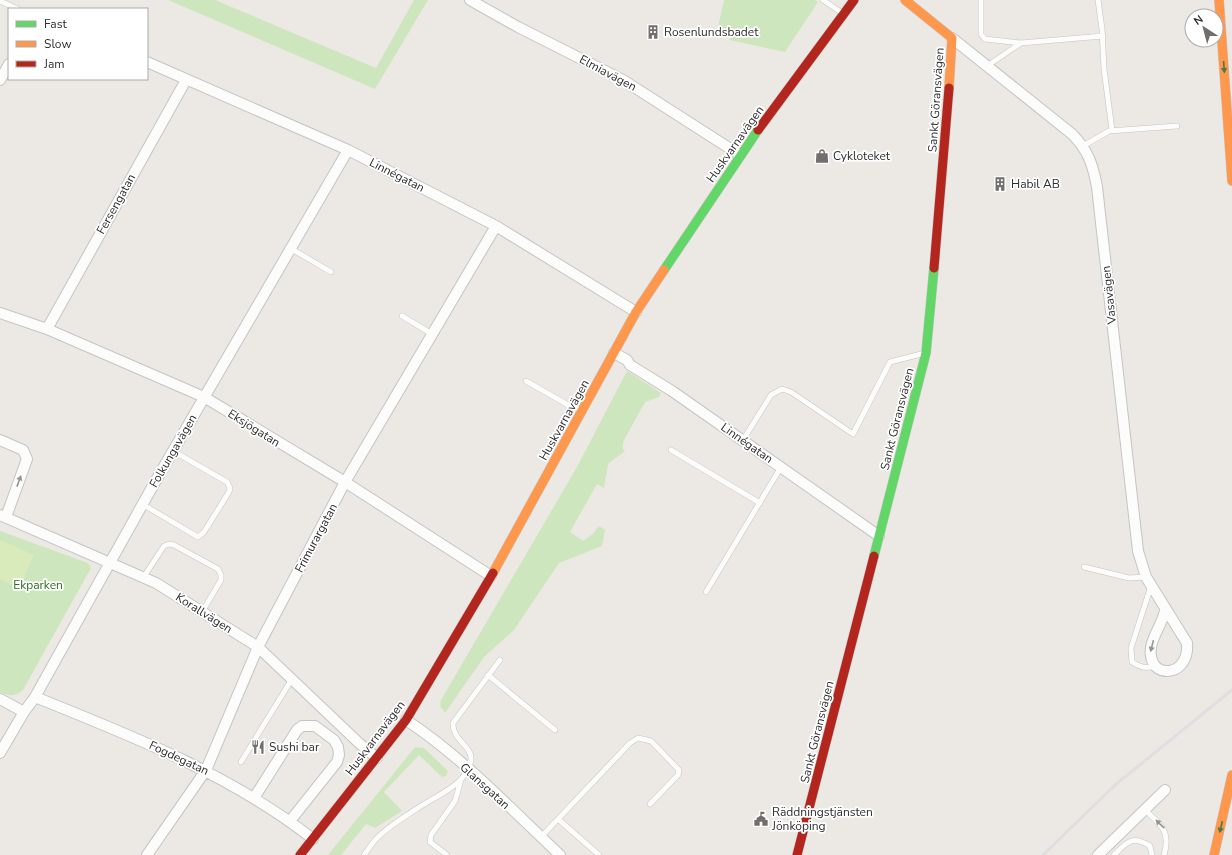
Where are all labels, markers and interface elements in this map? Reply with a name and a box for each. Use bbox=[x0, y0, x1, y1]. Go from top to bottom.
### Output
legend bbox=[8, 8, 148, 80]
north arrow bbox=[1184, 8, 1224, 48]
text: N bbox=[1191, 12, 1206, 29]
text: Fast bbox=[44, 16, 67, 32]
building icon: Rosenlundsbadet bbox=[645, 24, 661, 40]
place label: Rosenlundsbadet bbox=[664, 24, 759, 40]
text: Slow bbox=[44, 36, 72, 52]
street label: Sankt Göransvägen bbox=[924, 47, 948, 153]
street label: Elmiavägen bbox=[577, 51, 639, 95]
text: Jam bbox=[43, 56, 65, 72]
one-way arrow bbox=[1220, 61, 1227, 73]
street label: Huskvarnavägen bbox=[703, 103, 767, 185]
shop icon: Cykloteket bbox=[814, 148, 830, 164]
place label: Cykloteket bbox=[833, 148, 891, 164]
street label: Linnégatan bbox=[367, 154, 427, 196]
street label: Fersengatan bbox=[93, 171, 139, 237]
building icon: Habil AB bbox=[992, 176, 1008, 192]
place label: Habil AB bbox=[1011, 176, 1060, 192]
street label: Vasavägen bbox=[1098, 265, 1120, 326]
street label: Sankt Göransvägen bbox=[877, 366, 917, 472]
street label: Huskvarnavägen bbox=[535, 377, 593, 463]
street label: Eksjögatan bbox=[225, 406, 283, 450]
street label: Folkungavägen bbox=[146, 411, 200, 491]
street label: Linnégatan bbox=[718, 419, 776, 467]
one-way arrow bbox=[16, 474, 22, 486]
street label: Frimurargatan bbox=[291, 501, 341, 575]
park label: Ekparken bbox=[13, 577, 63, 593]
street label: Korallvägen bbox=[173, 589, 235, 637]
one-way arrow bbox=[1149, 640, 1155, 652]
street label: Sankt Göransvägen bbox=[797, 679, 837, 785]
street label: Huskvarnavägen bbox=[342, 697, 408, 779]
street label: Fogdegatan bbox=[147, 737, 211, 779]
restaurant icon: Sushi bar bbox=[250, 739, 266, 755]
place label: Sushi bar bbox=[269, 739, 320, 755]
street label: Glansgatan bbox=[457, 759, 513, 813]
place label: Räddningstjänsten Jönköping bbox=[771, 804, 873, 834]
public building icon: Räddningstjänsten Jönköping bbox=[753, 811, 769, 827]
one-way arrow bbox=[1155, 819, 1165, 829]
one-way arrow bbox=[1218, 821, 1224, 833]

